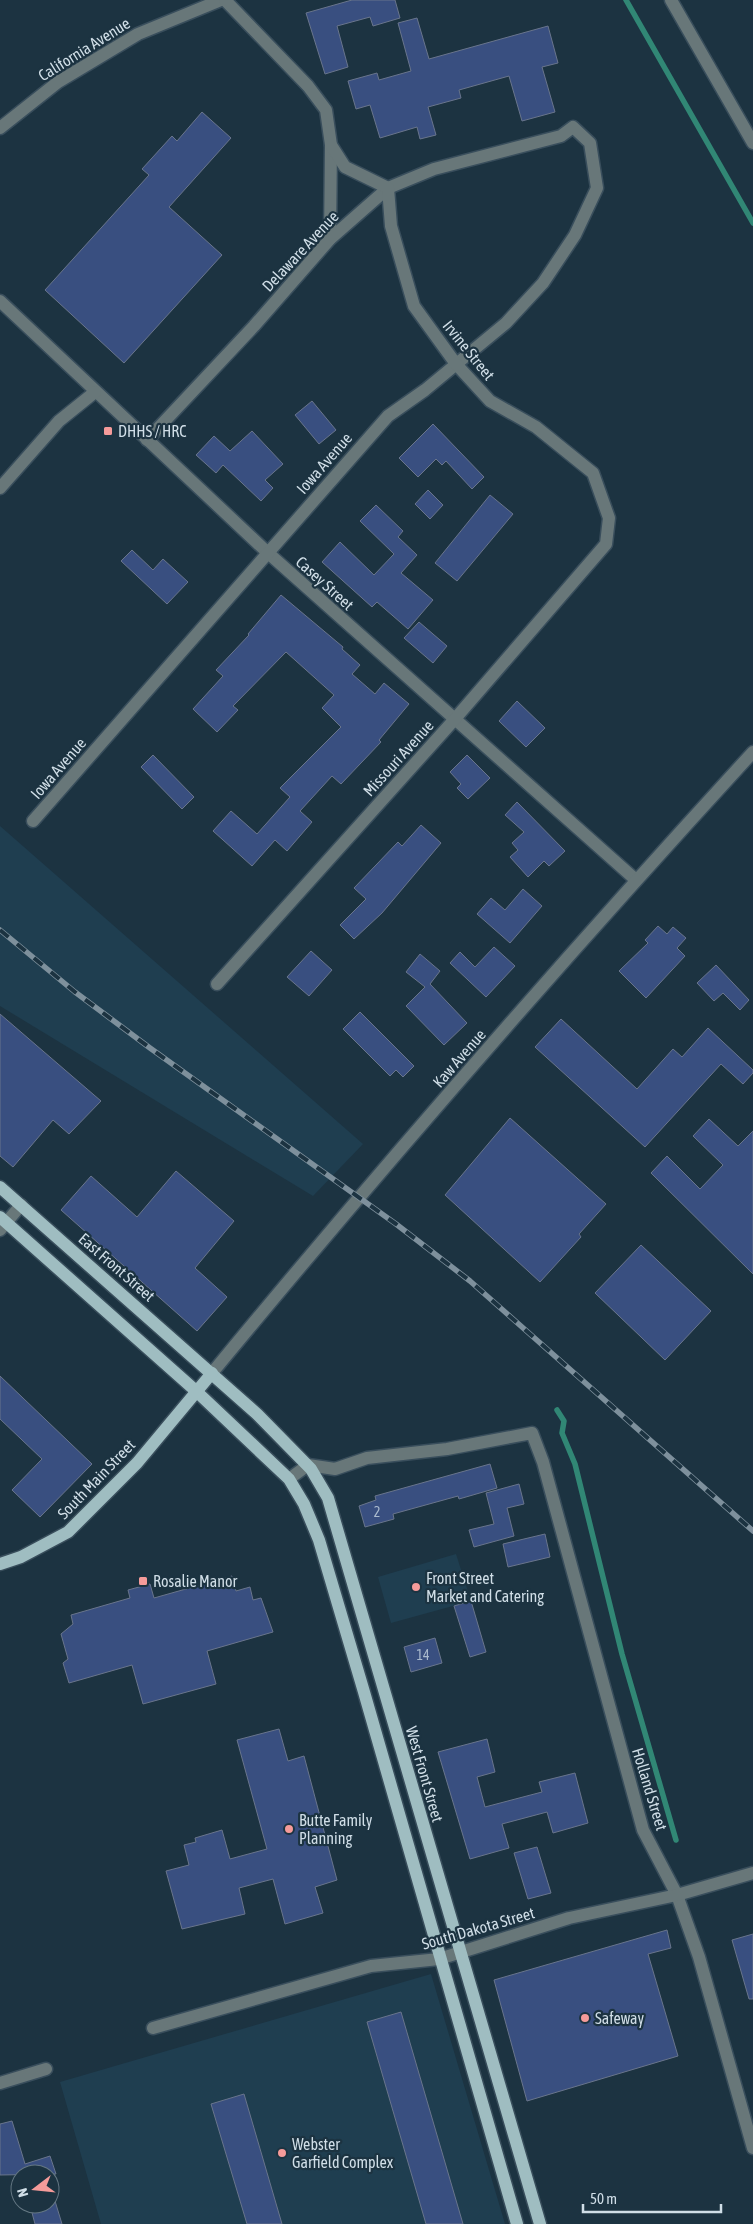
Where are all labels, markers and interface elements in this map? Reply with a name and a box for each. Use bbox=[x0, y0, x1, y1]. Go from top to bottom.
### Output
street label: California Avenue bbox=[35, 14, 133, 84]
street label: Delaware Avenue bbox=[258, 207, 342, 295]
street label: Irvine Street bbox=[440, 317, 499, 384]
place label: DHHS / HRC bbox=[118, 422, 186, 440]
marker: DHHS / HRC bbox=[102, 425, 114, 437]
street label: Iowa Avenue bbox=[293, 429, 355, 497]
street label: Casey Street bbox=[292, 552, 358, 615]
street label: Missouri Avenue bbox=[359, 716, 437, 800]
street label: Iowa Avenue bbox=[27, 734, 89, 802]
street label: Kaw Avenue bbox=[429, 1025, 489, 1091]
street label: East Front Street bbox=[75, 1229, 159, 1305]
street label: South Main Street bbox=[54, 1435, 139, 1522]
house number: 2 bbox=[374, 1504, 380, 1520]
place label: Front Street Market and Catering bbox=[426, 1569, 544, 1606]
place label: Rosalie Manor bbox=[153, 1572, 237, 1590]
marker: Rosalie Manor bbox=[137, 1575, 149, 1587]
marker: Front Street Market and Catering bbox=[410, 1581, 422, 1593]
house number: 14 bbox=[416, 1647, 430, 1663]
street label: West Front Street bbox=[403, 1724, 447, 1824]
street label: Holland Street bbox=[629, 1746, 671, 1833]
place label: Butte Family Planning bbox=[299, 1811, 373, 1848]
marker: Butte Family Planning bbox=[283, 1823, 295, 1835]
street label: South Dakota Street bbox=[420, 1903, 537, 1953]
place label: Safeway bbox=[595, 2009, 645, 2028]
marker: Safeway bbox=[579, 2012, 591, 2024]
place label: Webster Garfield Complex bbox=[292, 2135, 394, 2172]
marker: Webster Garfield Complex bbox=[276, 2147, 288, 2159]
north arrow bbox=[10, 2164, 60, 2214]
scale bar bbox=[583, 2182, 720, 2214]
text: N bbox=[14, 2186, 31, 2199]
text: 50 m bbox=[590, 2190, 617, 2207]

